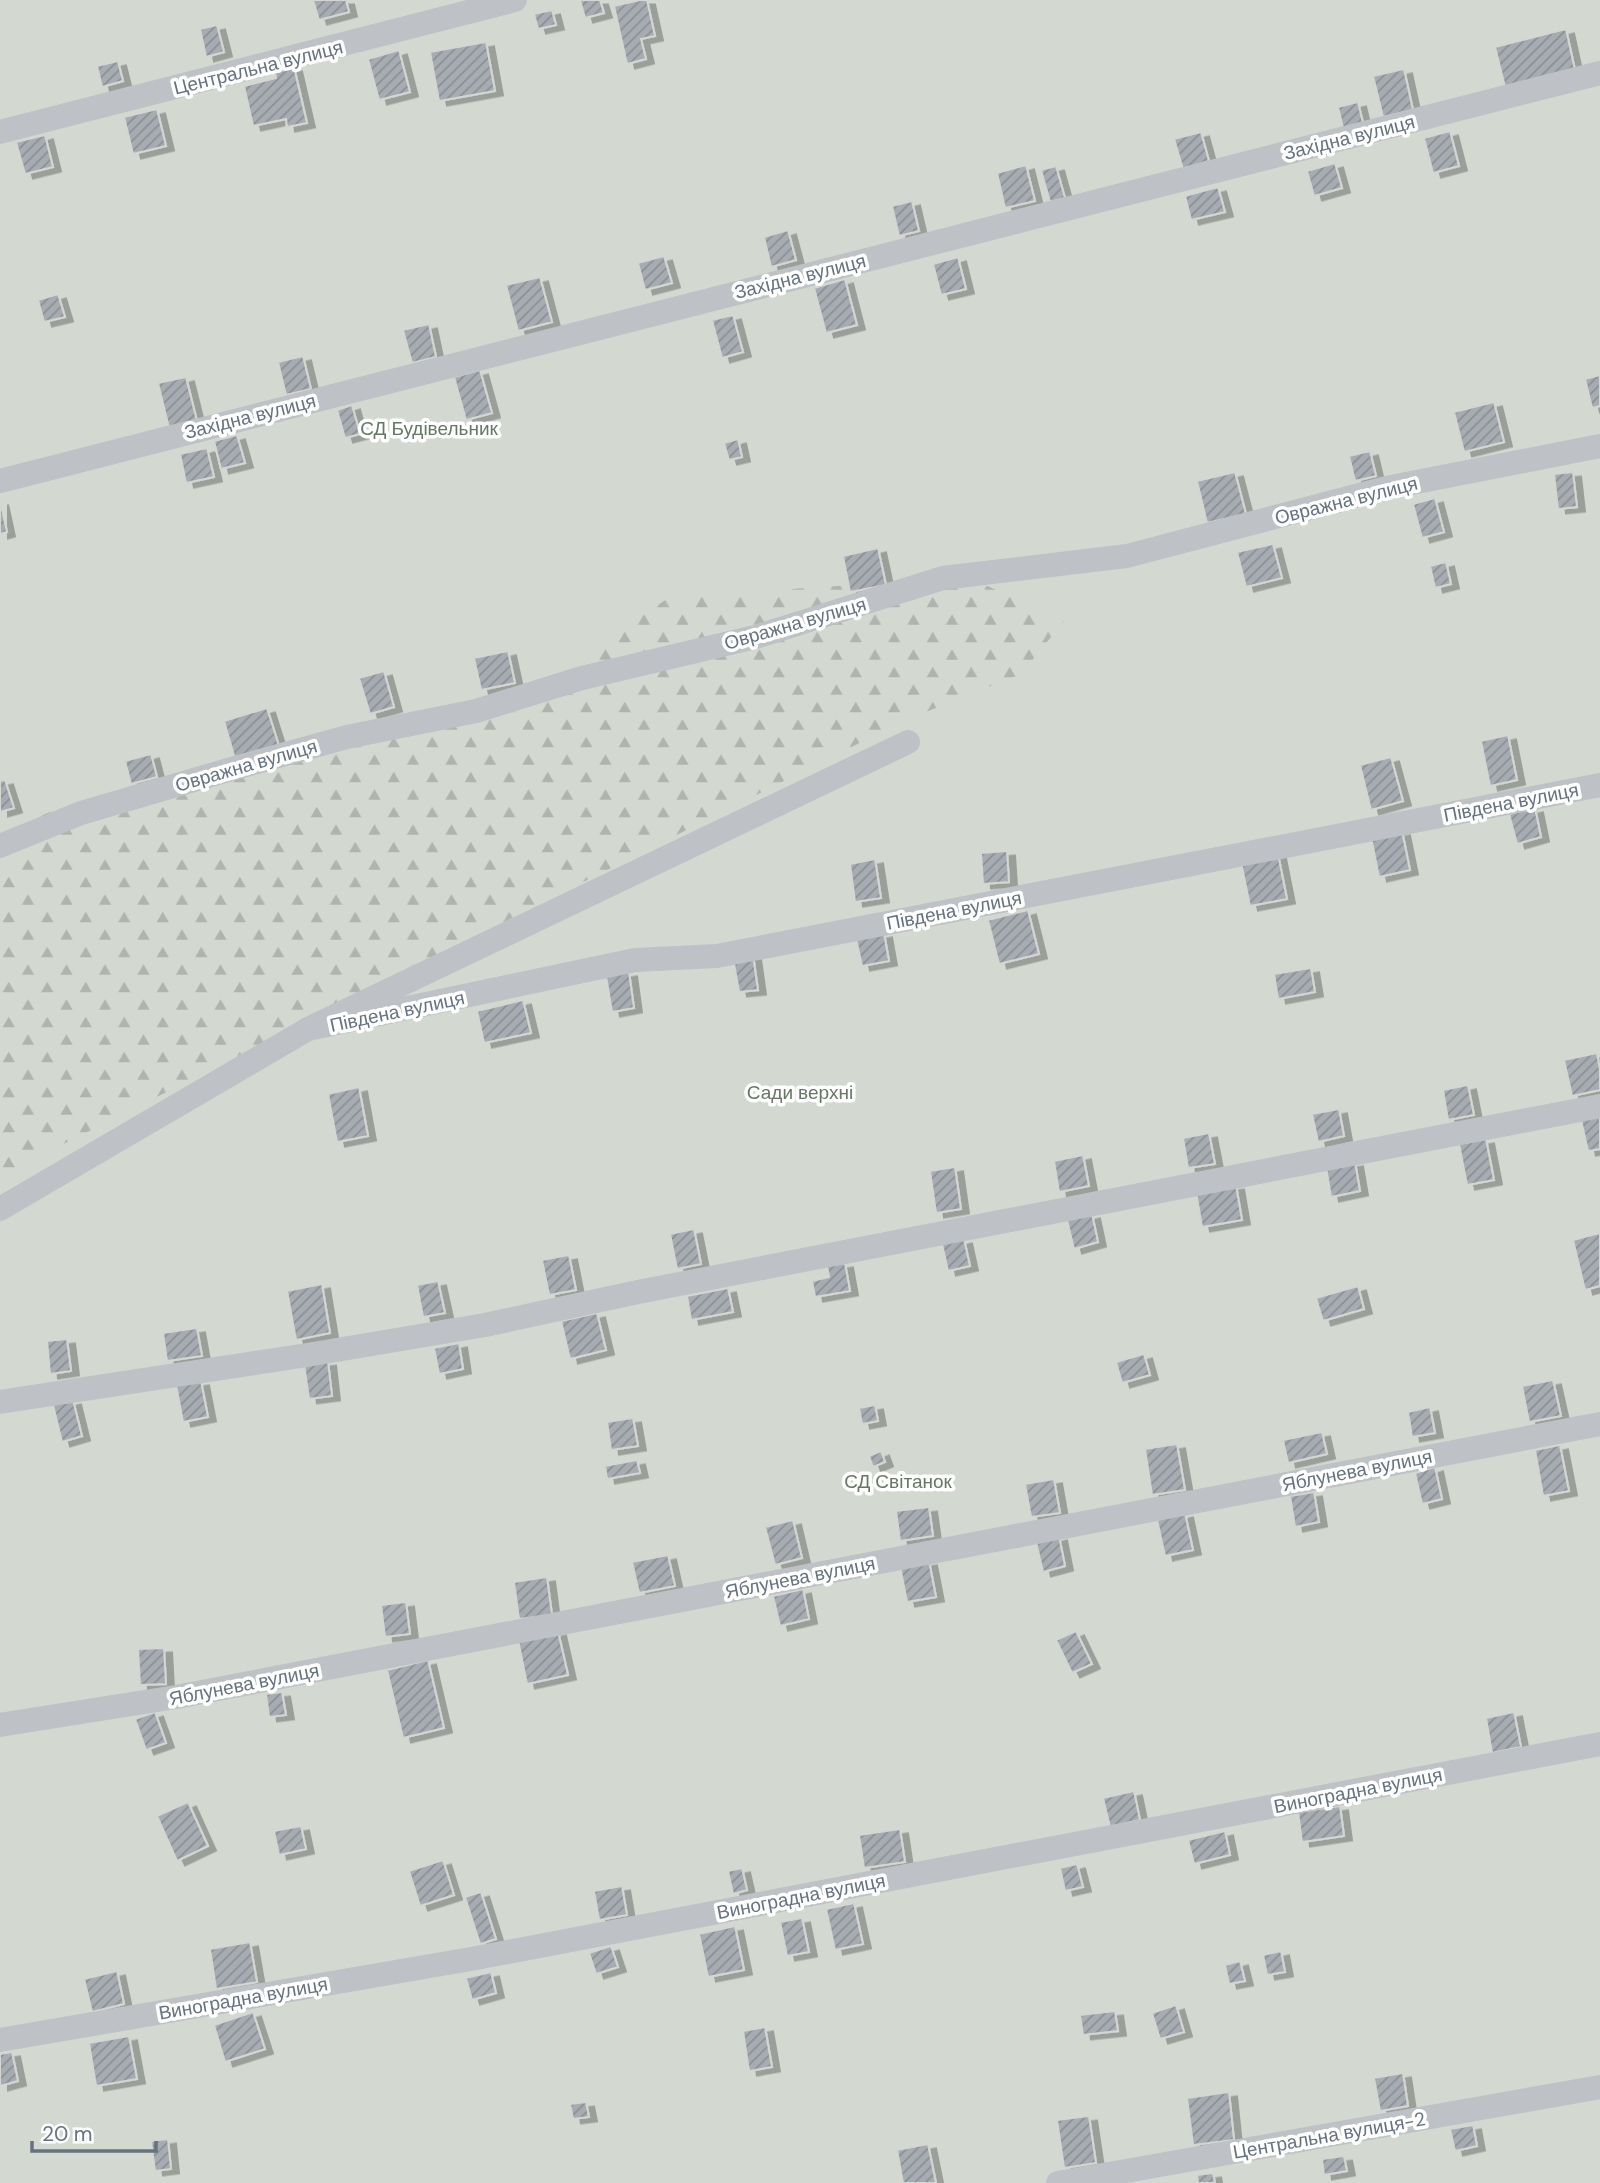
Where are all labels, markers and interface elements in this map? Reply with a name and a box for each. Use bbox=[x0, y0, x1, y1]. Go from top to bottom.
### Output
street label: Центральна вулиця bbox=[171, 34, 345, 101]
street label: Західна вулиця bbox=[1281, 109, 1417, 166]
street label: Західна вулиця bbox=[732, 248, 868, 305]
street label: Західна вулиця bbox=[182, 388, 318, 445]
park label: СД Будівельник bbox=[360, 416, 499, 441]
street label: Овражна вулиця bbox=[1272, 471, 1420, 530]
street label: Овражна вулиця bbox=[721, 591, 869, 656]
street label: Овражна вулиця bbox=[172, 733, 320, 798]
street label: Південа вулиця bbox=[1441, 777, 1581, 828]
street label: Південа вулиця bbox=[884, 885, 1024, 936]
street label: Південа вулиця bbox=[327, 985, 467, 1038]
park label: Сади верхні bbox=[747, 1080, 853, 1105]
street label: Яблунева вулиця bbox=[1280, 1444, 1434, 1497]
park label: СД Світанок bbox=[844, 1469, 953, 1494]
street label: Яблунева вулиця bbox=[723, 1551, 877, 1604]
street label: Яблунева вулиця bbox=[167, 1658, 321, 1711]
street label: Виноградна вулиця bbox=[1272, 1762, 1445, 1819]
street label: Виноградна вулиця bbox=[715, 1868, 888, 1925]
street label: Виноградна вулиця bbox=[157, 1971, 330, 2026]
street label: Центральна вулиця-2 bbox=[1231, 2106, 1427, 2165]
scale bar bbox=[32, 2110, 156, 2154]
text: 20 m bbox=[42, 2120, 93, 2148]

